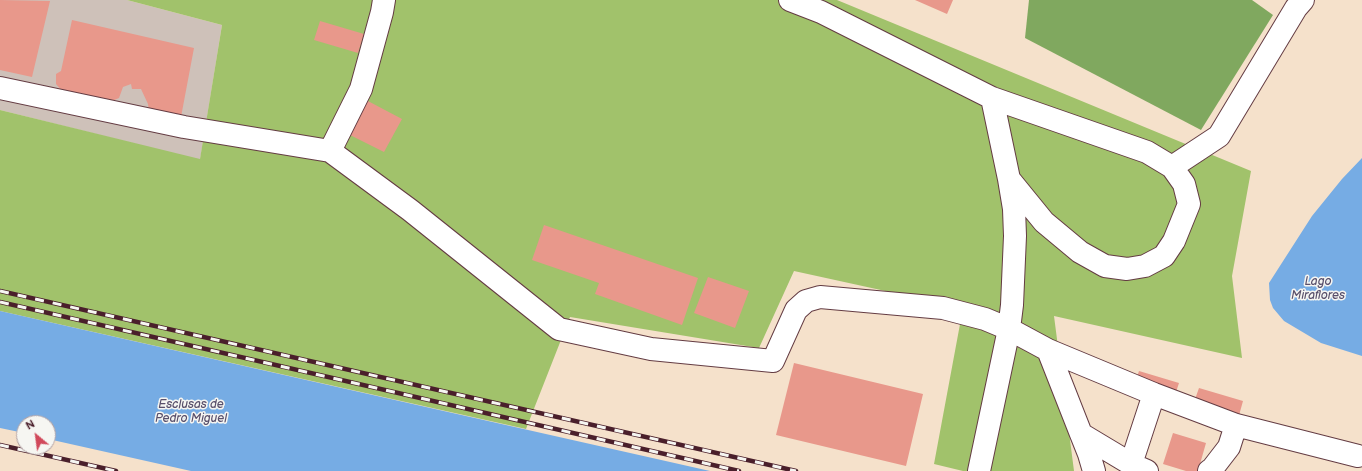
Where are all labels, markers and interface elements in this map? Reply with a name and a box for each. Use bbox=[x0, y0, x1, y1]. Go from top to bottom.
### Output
water label: Lago Miraflores bbox=[1291, 275, 1345, 303]
water label: Esclusas de Pedro Miguel bbox=[155, 398, 227, 426]
north arrow bbox=[16, 415, 56, 455]
text: N bbox=[24, 417, 37, 433]

